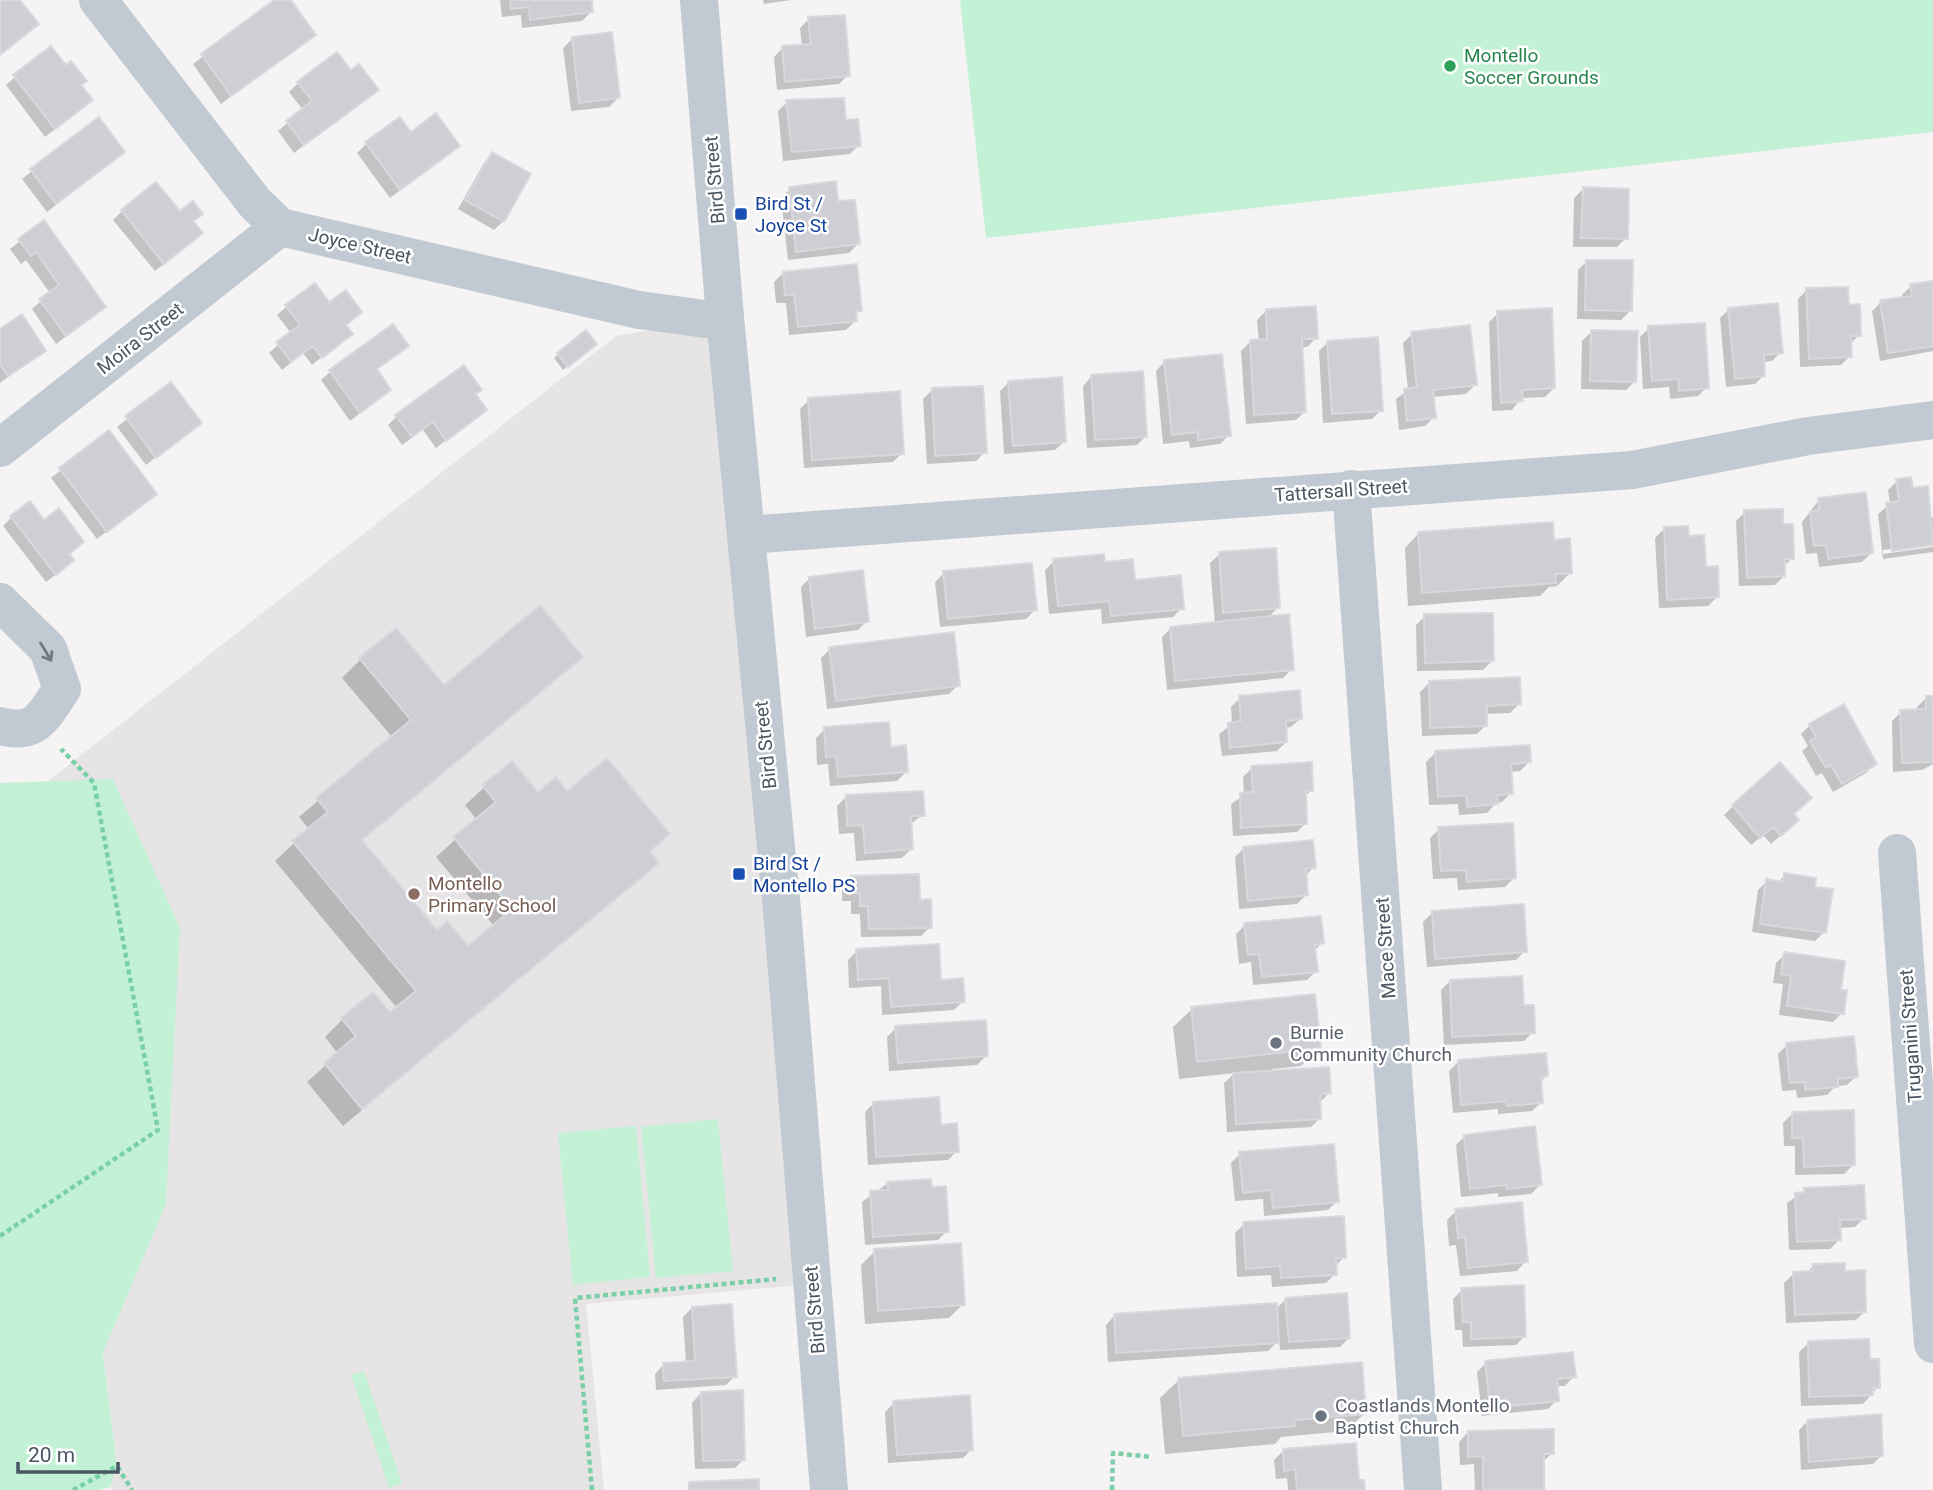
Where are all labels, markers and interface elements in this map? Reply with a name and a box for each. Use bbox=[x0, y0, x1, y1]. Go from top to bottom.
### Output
place label: Montello Soccer Grounds bbox=[1464, 44, 1599, 89]
marker: Montello Soccer Grounds bbox=[1442, 58, 1458, 74]
street label: Bird Street bbox=[699, 135, 730, 225]
place label: Bird St / Joyce St bbox=[755, 192, 827, 237]
marker: Bird St / Joyce St bbox=[733, 206, 749, 222]
street label: Joyce Street bbox=[306, 222, 414, 268]
street label: Moira Street bbox=[93, 298, 188, 379]
street label: Tattersall Street bbox=[1273, 474, 1409, 507]
one-way arrow bbox=[39, 641, 53, 661]
street label: Bird Street bbox=[749, 700, 782, 790]
place label: Bird St / Montello PS bbox=[753, 852, 855, 897]
marker: Bird St / Montello PS bbox=[731, 866, 747, 882]
place label: Montello Primary School bbox=[428, 872, 556, 917]
marker: Montello Primary School bbox=[406, 886, 422, 902]
street label: Mace Street bbox=[1370, 896, 1401, 1000]
street label: Truganini Street bbox=[1894, 969, 1927, 1103]
place label: Burnie Community Church bbox=[1290, 1021, 1452, 1066]
marker: Burnie Community Church bbox=[1268, 1035, 1284, 1051]
street label: Bird Street bbox=[799, 1265, 830, 1355]
place label: Coastlands Montello Baptist Church bbox=[1335, 1394, 1510, 1439]
marker: Coastlands Montello Baptist Church bbox=[1313, 1408, 1329, 1424]
scale bar bbox=[18, 1430, 117, 1474]
text: 20 m bbox=[28, 1443, 75, 1467]

